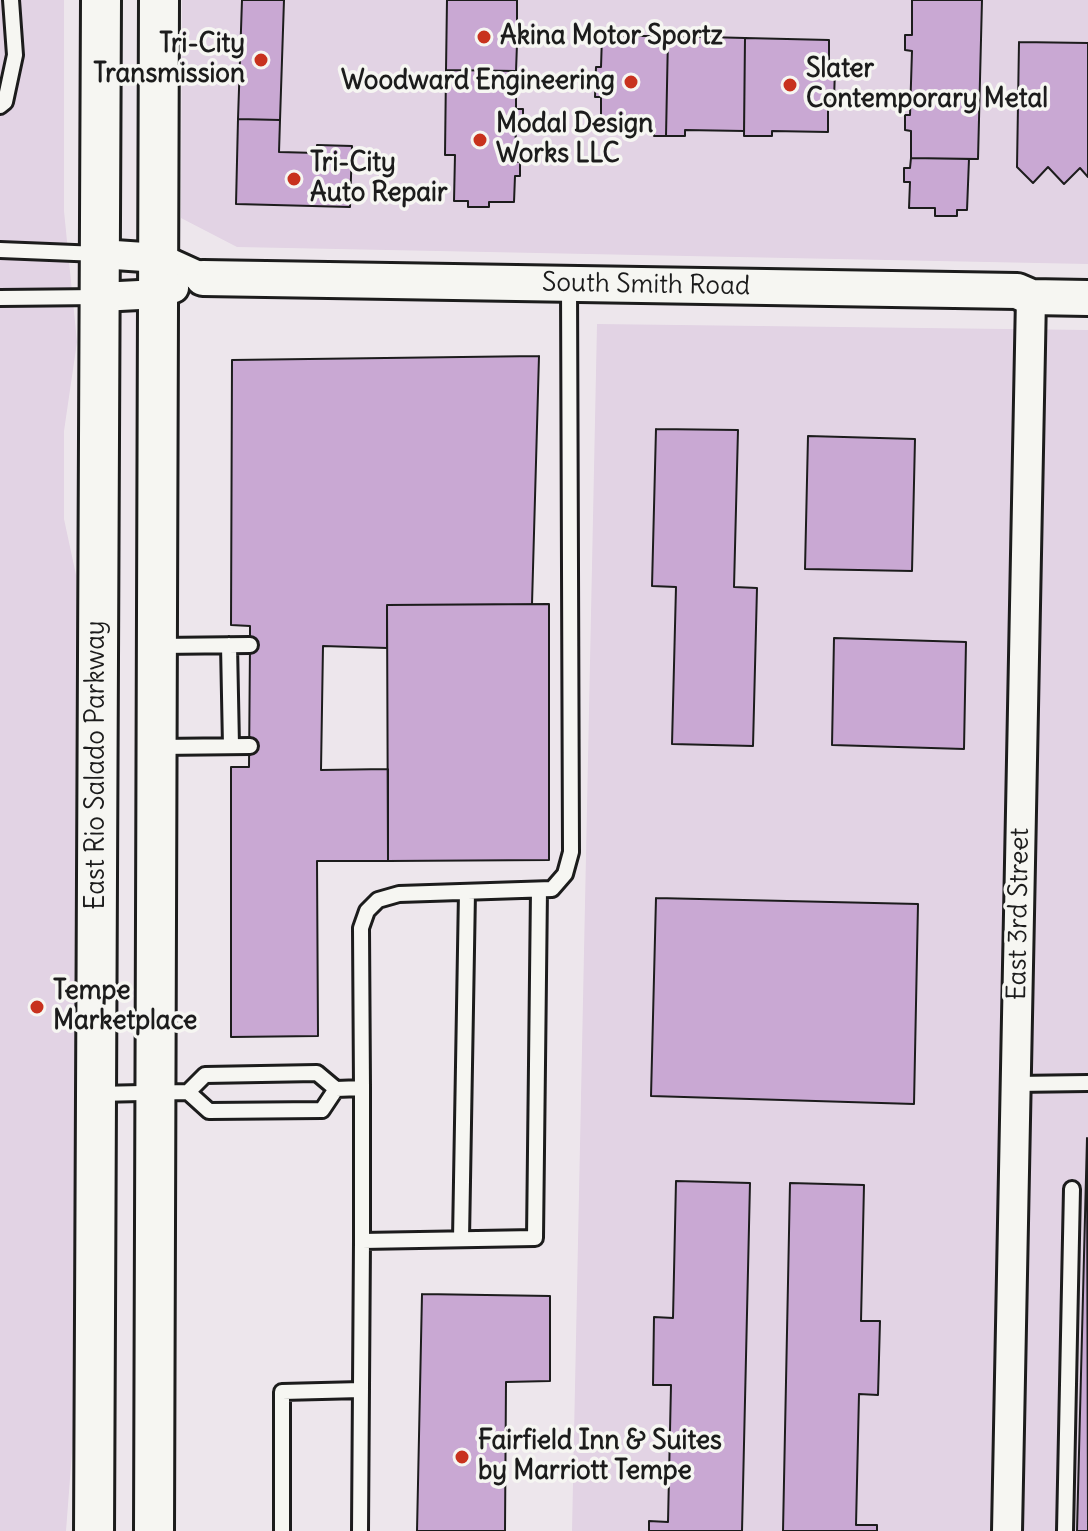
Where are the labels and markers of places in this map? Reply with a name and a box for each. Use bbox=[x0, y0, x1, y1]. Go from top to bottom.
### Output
place label: Akina Motor Sportz bbox=[500, 21, 723, 53]
marker: Akina Motor Sportz bbox=[475, 28, 493, 46]
place label: Tri-City Transmission bbox=[93, 29, 245, 90]
marker: Tri-City Transmission bbox=[252, 51, 270, 69]
place label: Slater Contemporary Metal bbox=[806, 54, 1048, 116]
place label: Woodward Engineering bbox=[341, 66, 615, 98]
marker: Woodward Engineering bbox=[622, 73, 640, 91]
marker: Slater Contemporary Metal bbox=[781, 76, 799, 94]
place label: Modal Design Works LLC bbox=[496, 109, 653, 170]
marker: Modal Design Works LLC bbox=[471, 131, 489, 149]
place label: Tri-City Auto Repair bbox=[310, 148, 448, 210]
marker: Tri-City Auto Repair bbox=[285, 170, 303, 188]
place label: Tempe Marketplace bbox=[53, 976, 197, 1038]
marker: Tempe Marketplace bbox=[28, 998, 46, 1016]
place label: Fairfield Inn & Suites by Marriott Tempe bbox=[478, 1426, 722, 1488]
marker: Fairfield Inn & Suites by Marriott Tempe bbox=[453, 1448, 471, 1466]

